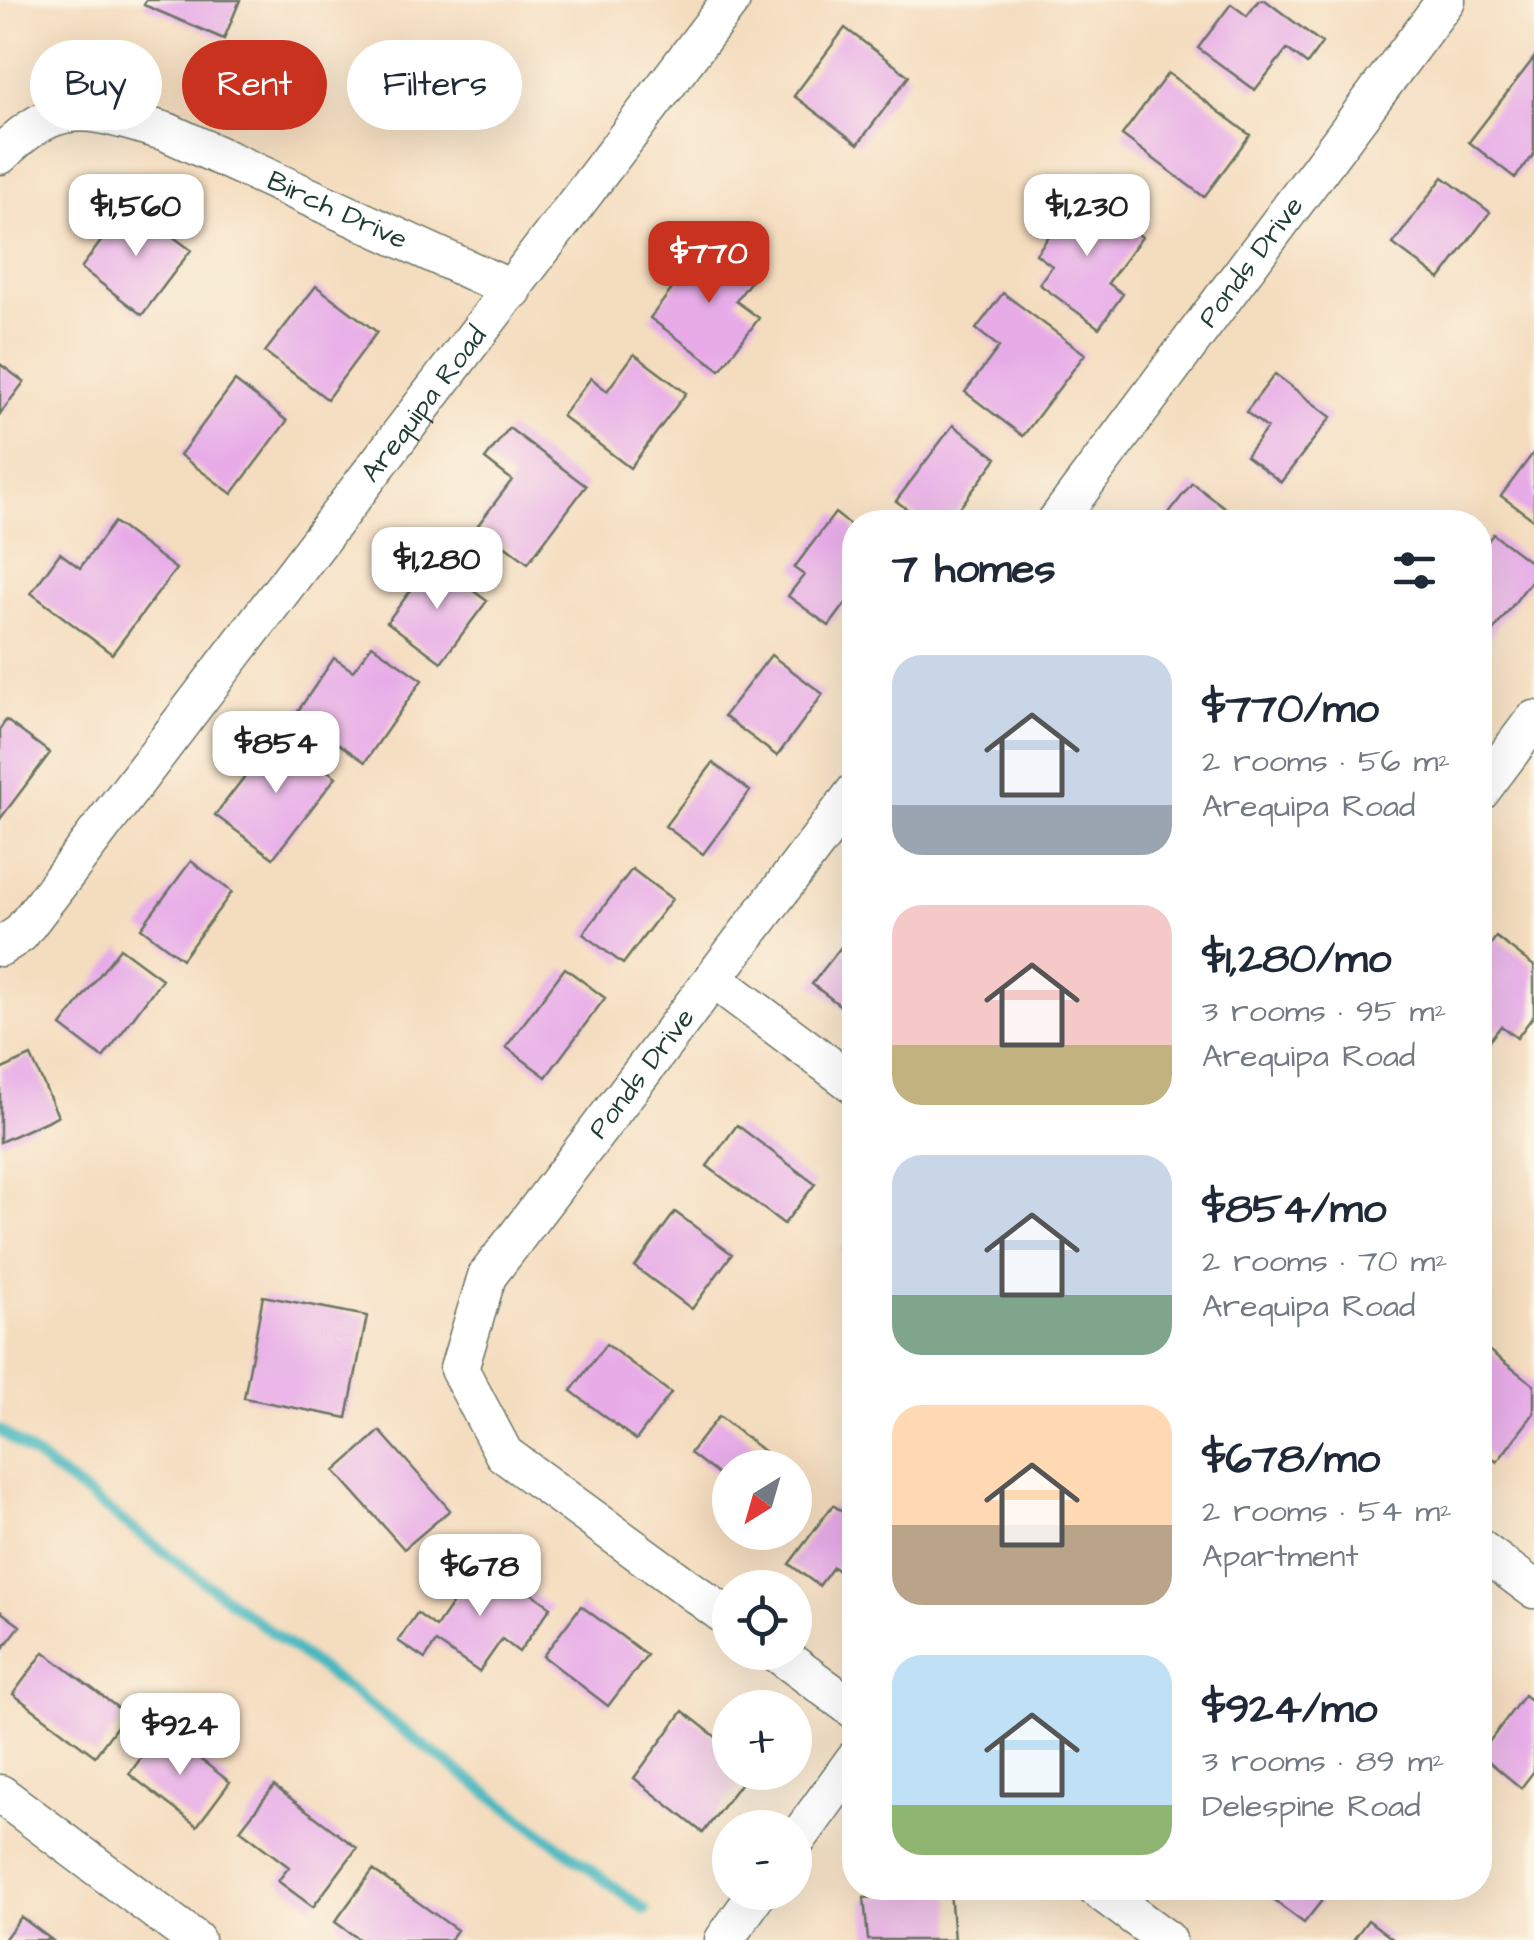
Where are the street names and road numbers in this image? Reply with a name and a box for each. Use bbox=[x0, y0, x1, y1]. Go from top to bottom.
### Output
street label: Birch Drive bbox=[261, 161, 414, 259]
street label: Ponds Drive bbox=[1189, 188, 1312, 335]
street label: Arequipa Road bbox=[351, 318, 496, 490]
street label: Ponds Drive bbox=[579, 1000, 704, 1147]

